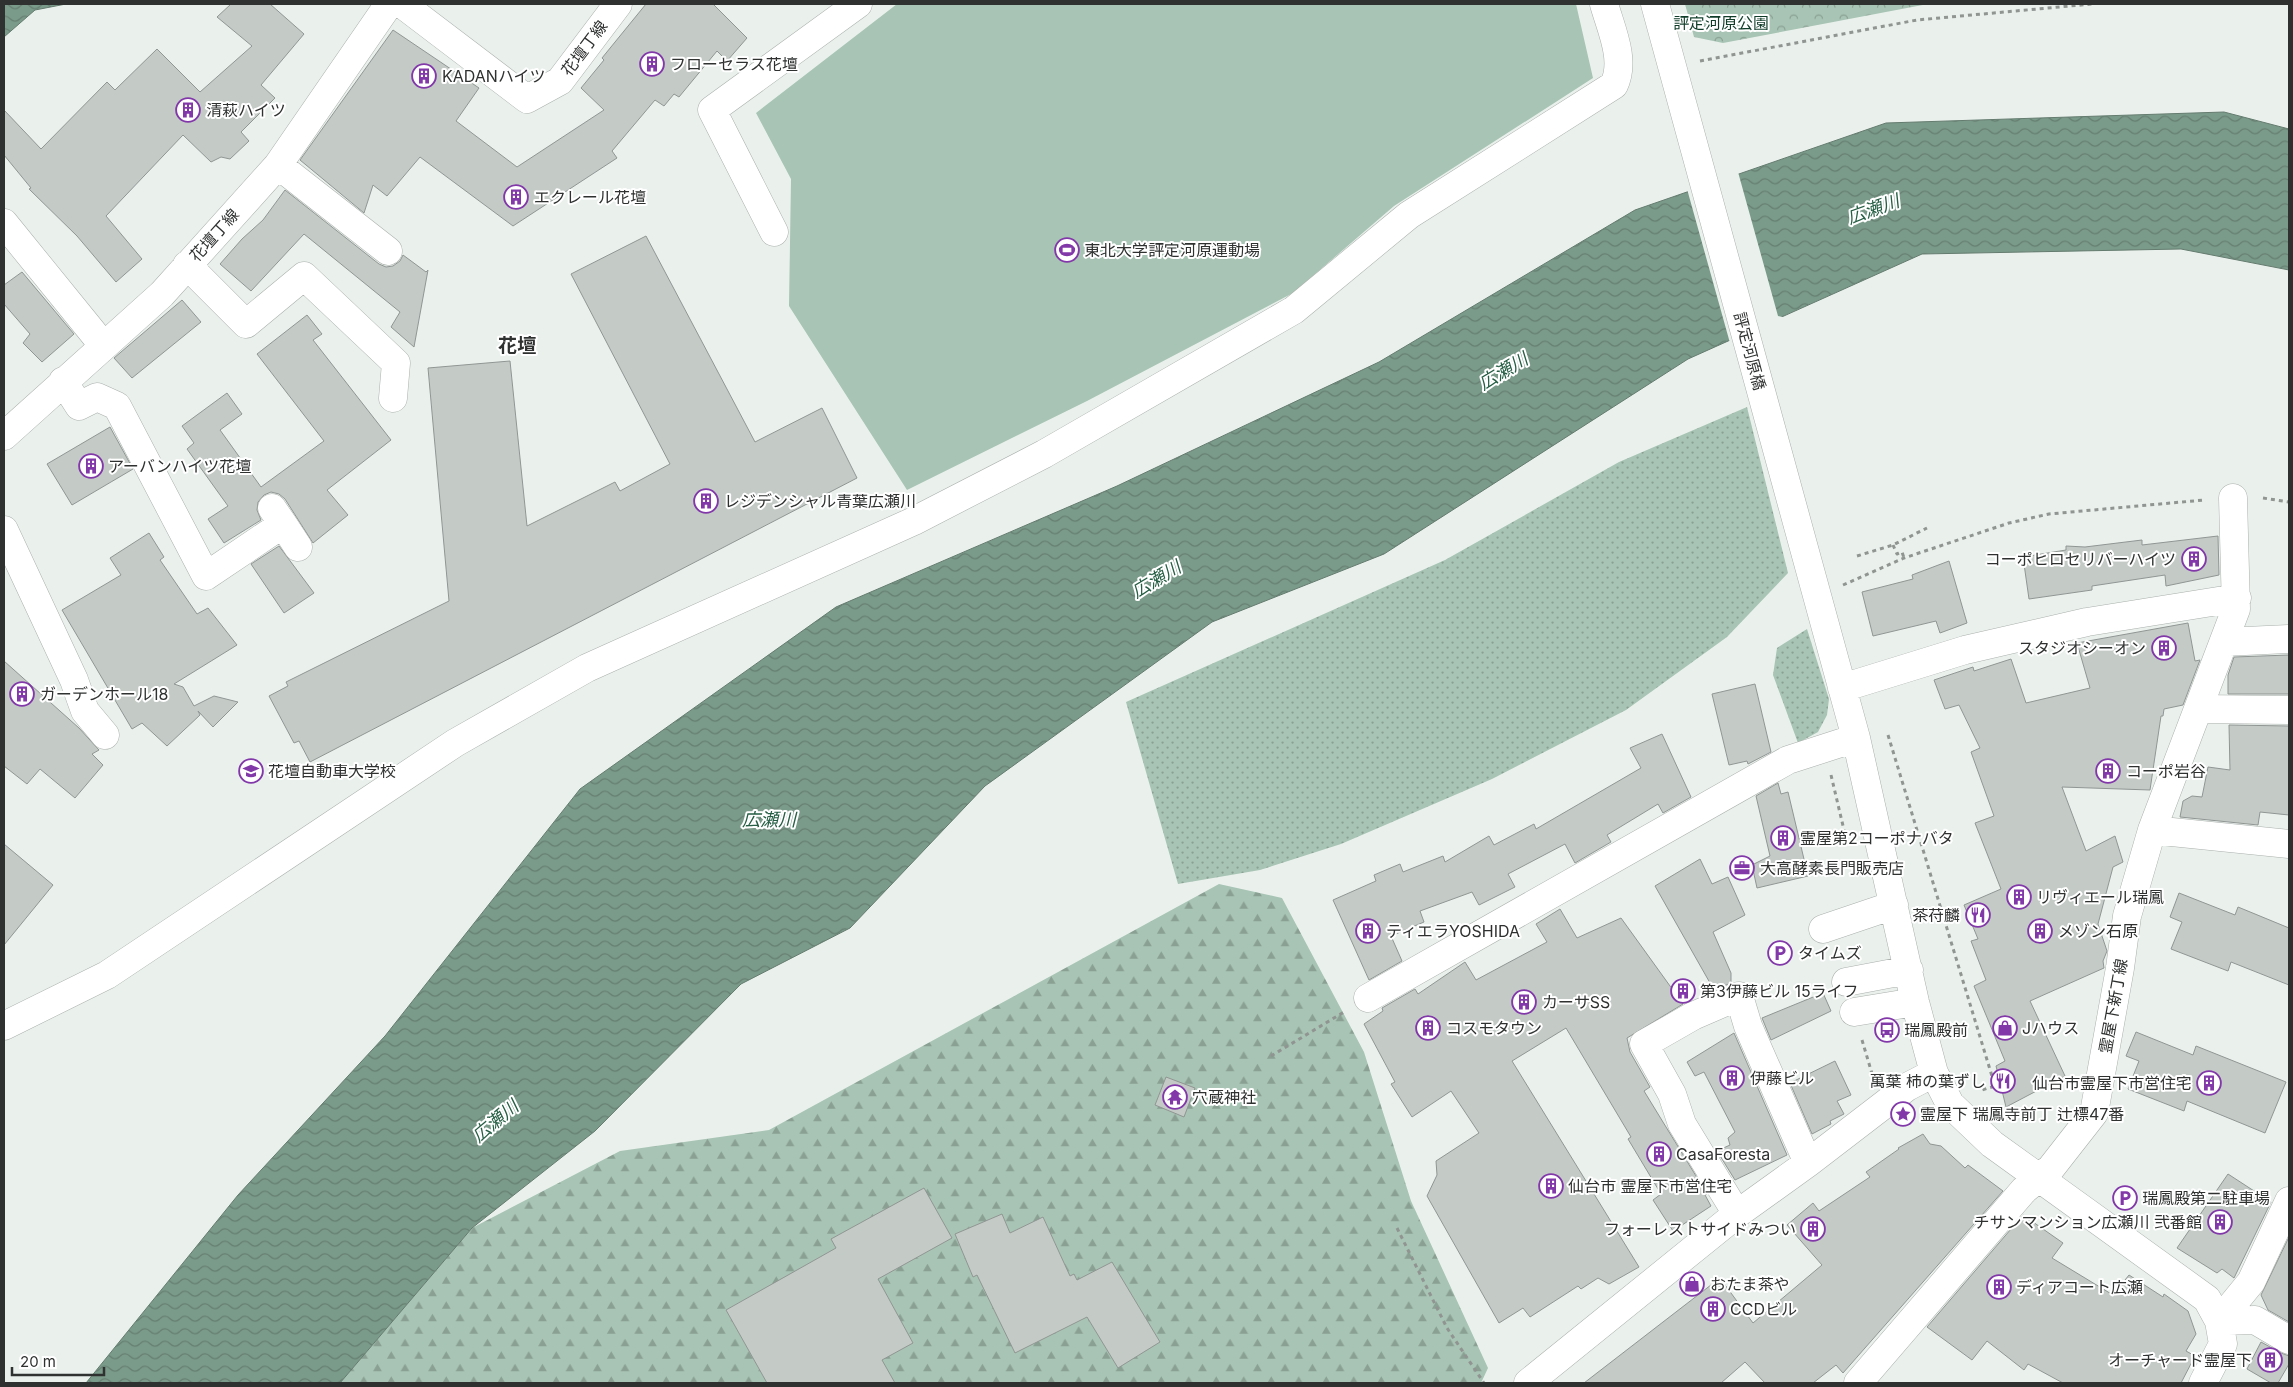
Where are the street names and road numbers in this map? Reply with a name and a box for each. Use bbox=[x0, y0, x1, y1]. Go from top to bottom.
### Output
street label: 花壇丁線 bbox=[557, 16, 611, 80]
street label: 花壇丁線 bbox=[185, 205, 243, 265]
street label: 評定河原橋 bbox=[1730, 310, 1770, 392]
street label: 霊屋下新丁線 bbox=[2095, 957, 2131, 1055]

